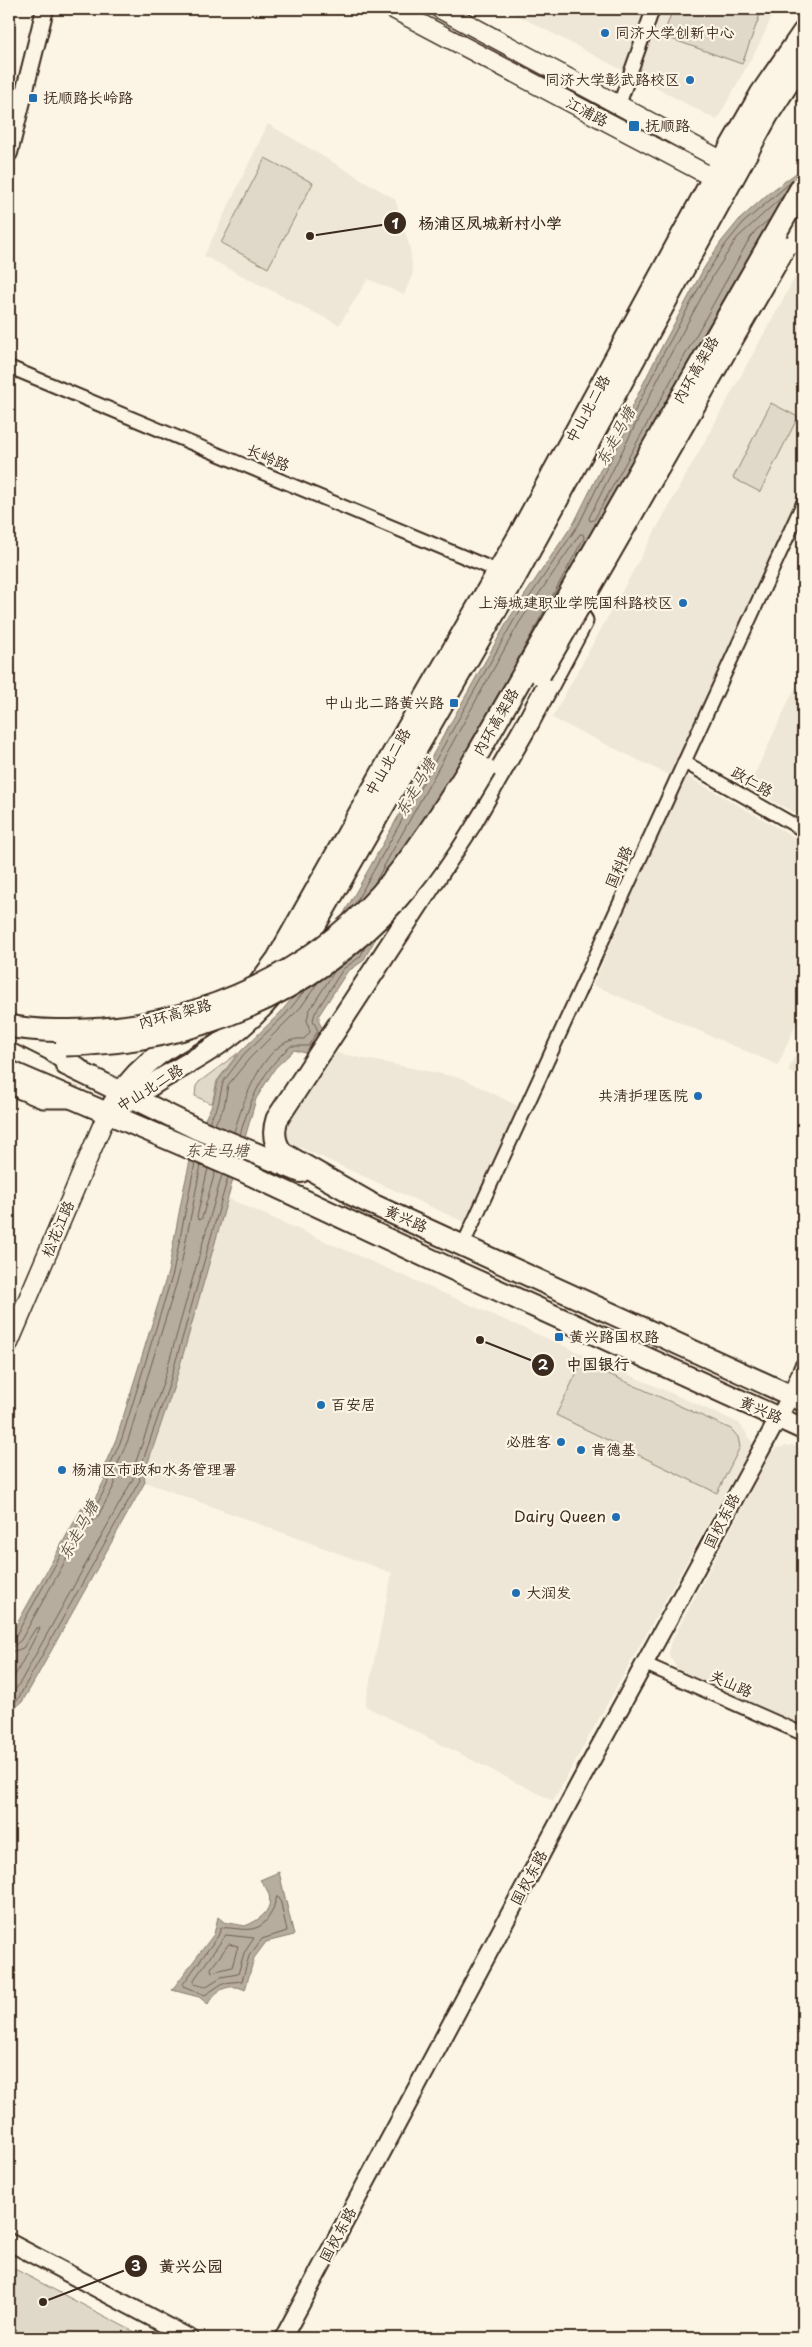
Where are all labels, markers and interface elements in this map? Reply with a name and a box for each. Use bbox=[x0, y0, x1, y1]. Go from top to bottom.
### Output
place label: 同济大学创新中心 bbox=[615, 20, 735, 43]
marker: 同济大学创新中心 bbox=[599, 27, 611, 39]
place label: 同济大学彰武路校区 bbox=[545, 67, 680, 90]
marker: 同济大学彰武路校区 bbox=[684, 74, 696, 86]
place label: 抚顺路长岭路 bbox=[43, 85, 133, 108]
street label: 江浦路 bbox=[562, 90, 613, 131]
marker: 抚顺路长岭路 bbox=[27, 92, 39, 104]
place label: 抚顺路 bbox=[645, 113, 690, 136]
marker: 抚顺路 bbox=[627, 119, 641, 133]
callout: 杨浦区凤城新村小学 bbox=[383, 208, 572, 239]
text: 杨浦区凤城新村小学 bbox=[418, 210, 562, 234]
text: 1 bbox=[391, 211, 399, 234]
street label: 内环高架路 bbox=[666, 331, 723, 407]
street label: 中山北二路 bbox=[558, 370, 615, 447]
water label: 东走马塘 bbox=[588, 400, 641, 469]
street label: 长岭路 bbox=[243, 437, 294, 476]
place label: 上海城建职业学院国科路校区 bbox=[478, 590, 673, 613]
marker: 上海城建职业学院国科路校区 bbox=[677, 597, 689, 609]
street label: 内环高架路 bbox=[466, 683, 523, 759]
place label: 中山北二路黄兴路 bbox=[324, 690, 444, 713]
marker: 中山北二路黄兴路 bbox=[448, 697, 460, 709]
street label: 中山北二路 bbox=[358, 723, 415, 799]
water label: 东走马塘 bbox=[388, 751, 442, 820]
street label: 政仁路 bbox=[728, 759, 778, 802]
street label: 国科路 bbox=[598, 841, 637, 892]
street label: 内环高架路 bbox=[135, 992, 214, 1033]
street label: 中山北二路 bbox=[111, 1057, 187, 1116]
place label: 共清护理医院 bbox=[598, 1083, 688, 1106]
marker: 共清护理医院 bbox=[692, 1090, 704, 1102]
water label: 东走马塘 bbox=[185, 1137, 251, 1161]
street label: 松花江路 bbox=[34, 1196, 79, 1261]
street label: 黄兴路 bbox=[381, 1198, 432, 1237]
place label: 黄兴路国权路 bbox=[569, 1324, 659, 1347]
marker: 黄兴路国权路 bbox=[553, 1331, 565, 1343]
callout: 中国银行 bbox=[531, 1349, 640, 1380]
text: 中国银行 bbox=[566, 1351, 630, 1375]
text: 2 bbox=[538, 1352, 549, 1375]
street label: 黄兴路 bbox=[736, 1389, 787, 1428]
place label: 百安居 bbox=[331, 1392, 376, 1415]
marker: 百安居 bbox=[315, 1399, 327, 1411]
place label: 必胜客 bbox=[506, 1429, 551, 1452]
marker: 必胜客 bbox=[555, 1436, 567, 1448]
place label: 肯德基 bbox=[591, 1437, 636, 1460]
marker: 肯德基 bbox=[575, 1444, 587, 1456]
place label: 杨浦区市政和水务管理署 bbox=[72, 1457, 237, 1480]
marker: 杨浦区市政和水务管理署 bbox=[56, 1464, 68, 1476]
street label: 国权东路 bbox=[697, 1488, 745, 1552]
water label: 东走马塘 bbox=[51, 1494, 104, 1563]
place label: Dairy Queen bbox=[514, 1504, 606, 1527]
marker: Dairy Queen bbox=[610, 1511, 622, 1523]
place label: 大润发 bbox=[526, 1580, 571, 1603]
marker: 大润发 bbox=[510, 1587, 522, 1599]
street label: 关山路 bbox=[706, 1663, 757, 1702]
street label: 国权东路 bbox=[503, 1845, 552, 1909]
street label: 国权东路 bbox=[312, 2202, 361, 2266]
callout: 黄兴公园 bbox=[124, 2251, 233, 2282]
text: 3 bbox=[131, 2253, 141, 2276]
text: 黄兴公园 bbox=[159, 2253, 223, 2277]

